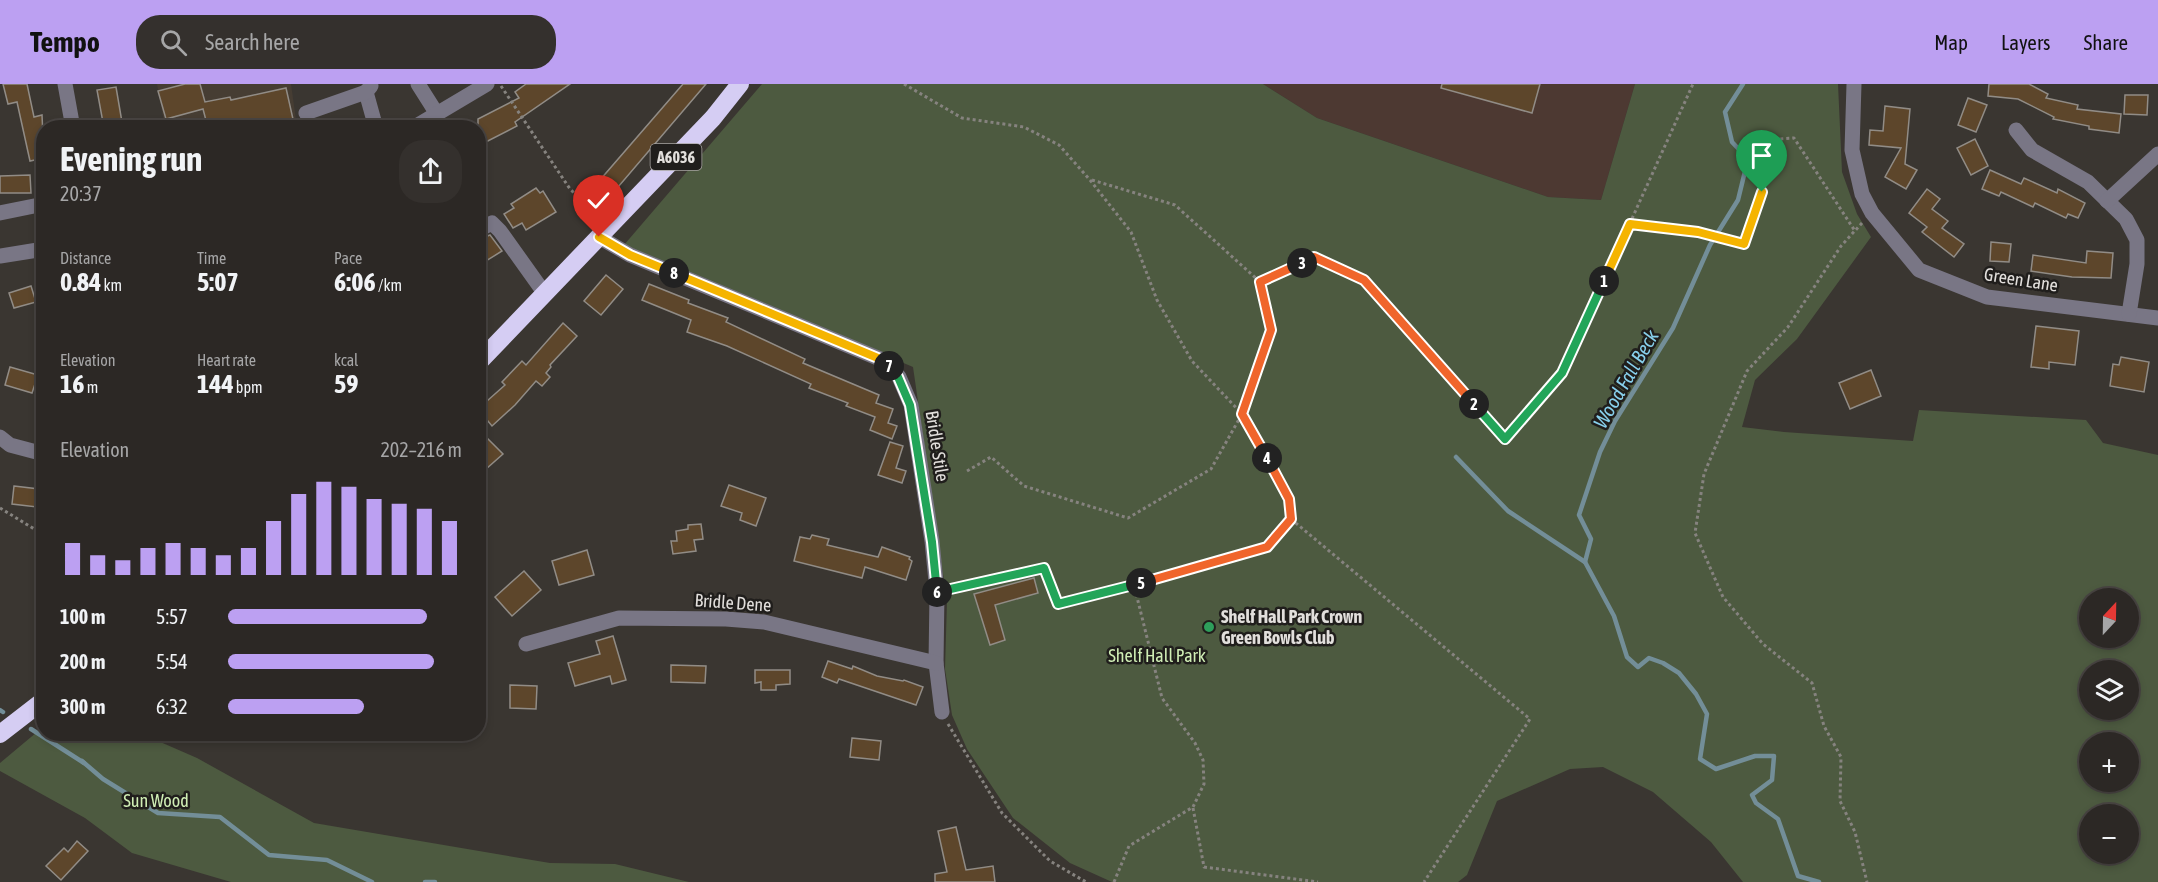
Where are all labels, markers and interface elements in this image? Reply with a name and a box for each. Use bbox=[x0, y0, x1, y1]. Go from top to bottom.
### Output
search box bbox=[136, 15, 556, 69]
text: Tempo bbox=[30, 26, 100, 58]
icon: search bbox=[157, 26, 190, 59]
text: Search here bbox=[205, 29, 300, 55]
text: Map bbox=[1934, 30, 1968, 54]
text: Layers bbox=[2001, 30, 2051, 54]
text: Share bbox=[2084, 30, 2128, 54]
pin bbox=[1736, 130, 1787, 192]
icon: arrive bbox=[1745, 139, 1778, 172]
text: Evening run bbox=[60, 140, 202, 178]
button: share bbox=[399, 140, 462, 203]
road number: A6036 bbox=[650, 144, 702, 170]
pin bbox=[573, 175, 624, 237]
text: 20:37 bbox=[60, 182, 102, 205]
icon: check bbox=[582, 184, 615, 217]
pin: 3 bbox=[1287, 248, 1317, 278]
text: Distance bbox=[60, 249, 111, 267]
text: Time bbox=[197, 249, 226, 267]
text: Pace bbox=[334, 249, 362, 267]
text: 3 bbox=[1298, 254, 1306, 272]
pin: 8 bbox=[659, 258, 689, 288]
street label: Green Lane bbox=[1983, 263, 2060, 296]
text: 8 bbox=[670, 264, 678, 282]
pin: 1 bbox=[1589, 266, 1619, 296]
text: 0.84 bbox=[60, 267, 101, 297]
text: 5:07 bbox=[197, 267, 239, 297]
text: 6:06 bbox=[334, 267, 376, 297]
text: 1 bbox=[1600, 272, 1608, 290]
text: km bbox=[101, 276, 122, 294]
text: /km bbox=[376, 276, 402, 294]
water label: Wood Fall Beck bbox=[1588, 325, 1663, 432]
text: Elevation bbox=[60, 351, 115, 369]
text: Heart rate bbox=[197, 351, 256, 369]
text: kcal bbox=[334, 351, 358, 369]
pin: 7 bbox=[874, 351, 904, 381]
text: 7 bbox=[885, 357, 893, 375]
text: 16 bbox=[60, 369, 84, 399]
text: 144 bbox=[197, 369, 234, 399]
text: 59 bbox=[334, 369, 358, 399]
text: m bbox=[84, 378, 98, 396]
text: bpm bbox=[234, 378, 263, 396]
pin: 2 bbox=[1459, 389, 1489, 419]
text: 2 bbox=[1470, 395, 1478, 413]
street label: Bridle Stile bbox=[922, 409, 953, 483]
text: Elevation bbox=[60, 438, 129, 461]
text: 202–216 m bbox=[380, 438, 462, 461]
pin: 4 bbox=[1252, 443, 1282, 473]
text: 4 bbox=[1263, 449, 1271, 467]
pin: 5 bbox=[1126, 568, 1156, 598]
text: 5 bbox=[1137, 574, 1145, 592]
pin: 6 bbox=[922, 577, 952, 607]
text: 6 bbox=[933, 583, 941, 601]
north arrow bbox=[2079, 588, 2139, 648]
map controls bbox=[2079, 588, 2139, 864]
street label: Bridle Dene bbox=[694, 589, 772, 616]
text: 100 m bbox=[60, 605, 105, 628]
text: 5:57 bbox=[156, 605, 188, 628]
place label: Shelf Hall Park Crown Green Bowls Club bbox=[1221, 606, 1362, 648]
marker: Shelf Hall Park Crown Green Bowls Club bbox=[1202, 620, 1216, 634]
park label: Shelf Hall Park bbox=[1108, 645, 1206, 666]
text: 200 m bbox=[60, 650, 105, 673]
text: 5:54 bbox=[156, 650, 188, 673]
button: layers bbox=[2079, 660, 2139, 720]
text: 300 m bbox=[60, 695, 105, 718]
text: 6:32 bbox=[156, 695, 188, 718]
button: + bbox=[2079, 732, 2139, 792]
park label: Sun Wood bbox=[123, 790, 189, 811]
button: − bbox=[2079, 804, 2139, 864]

